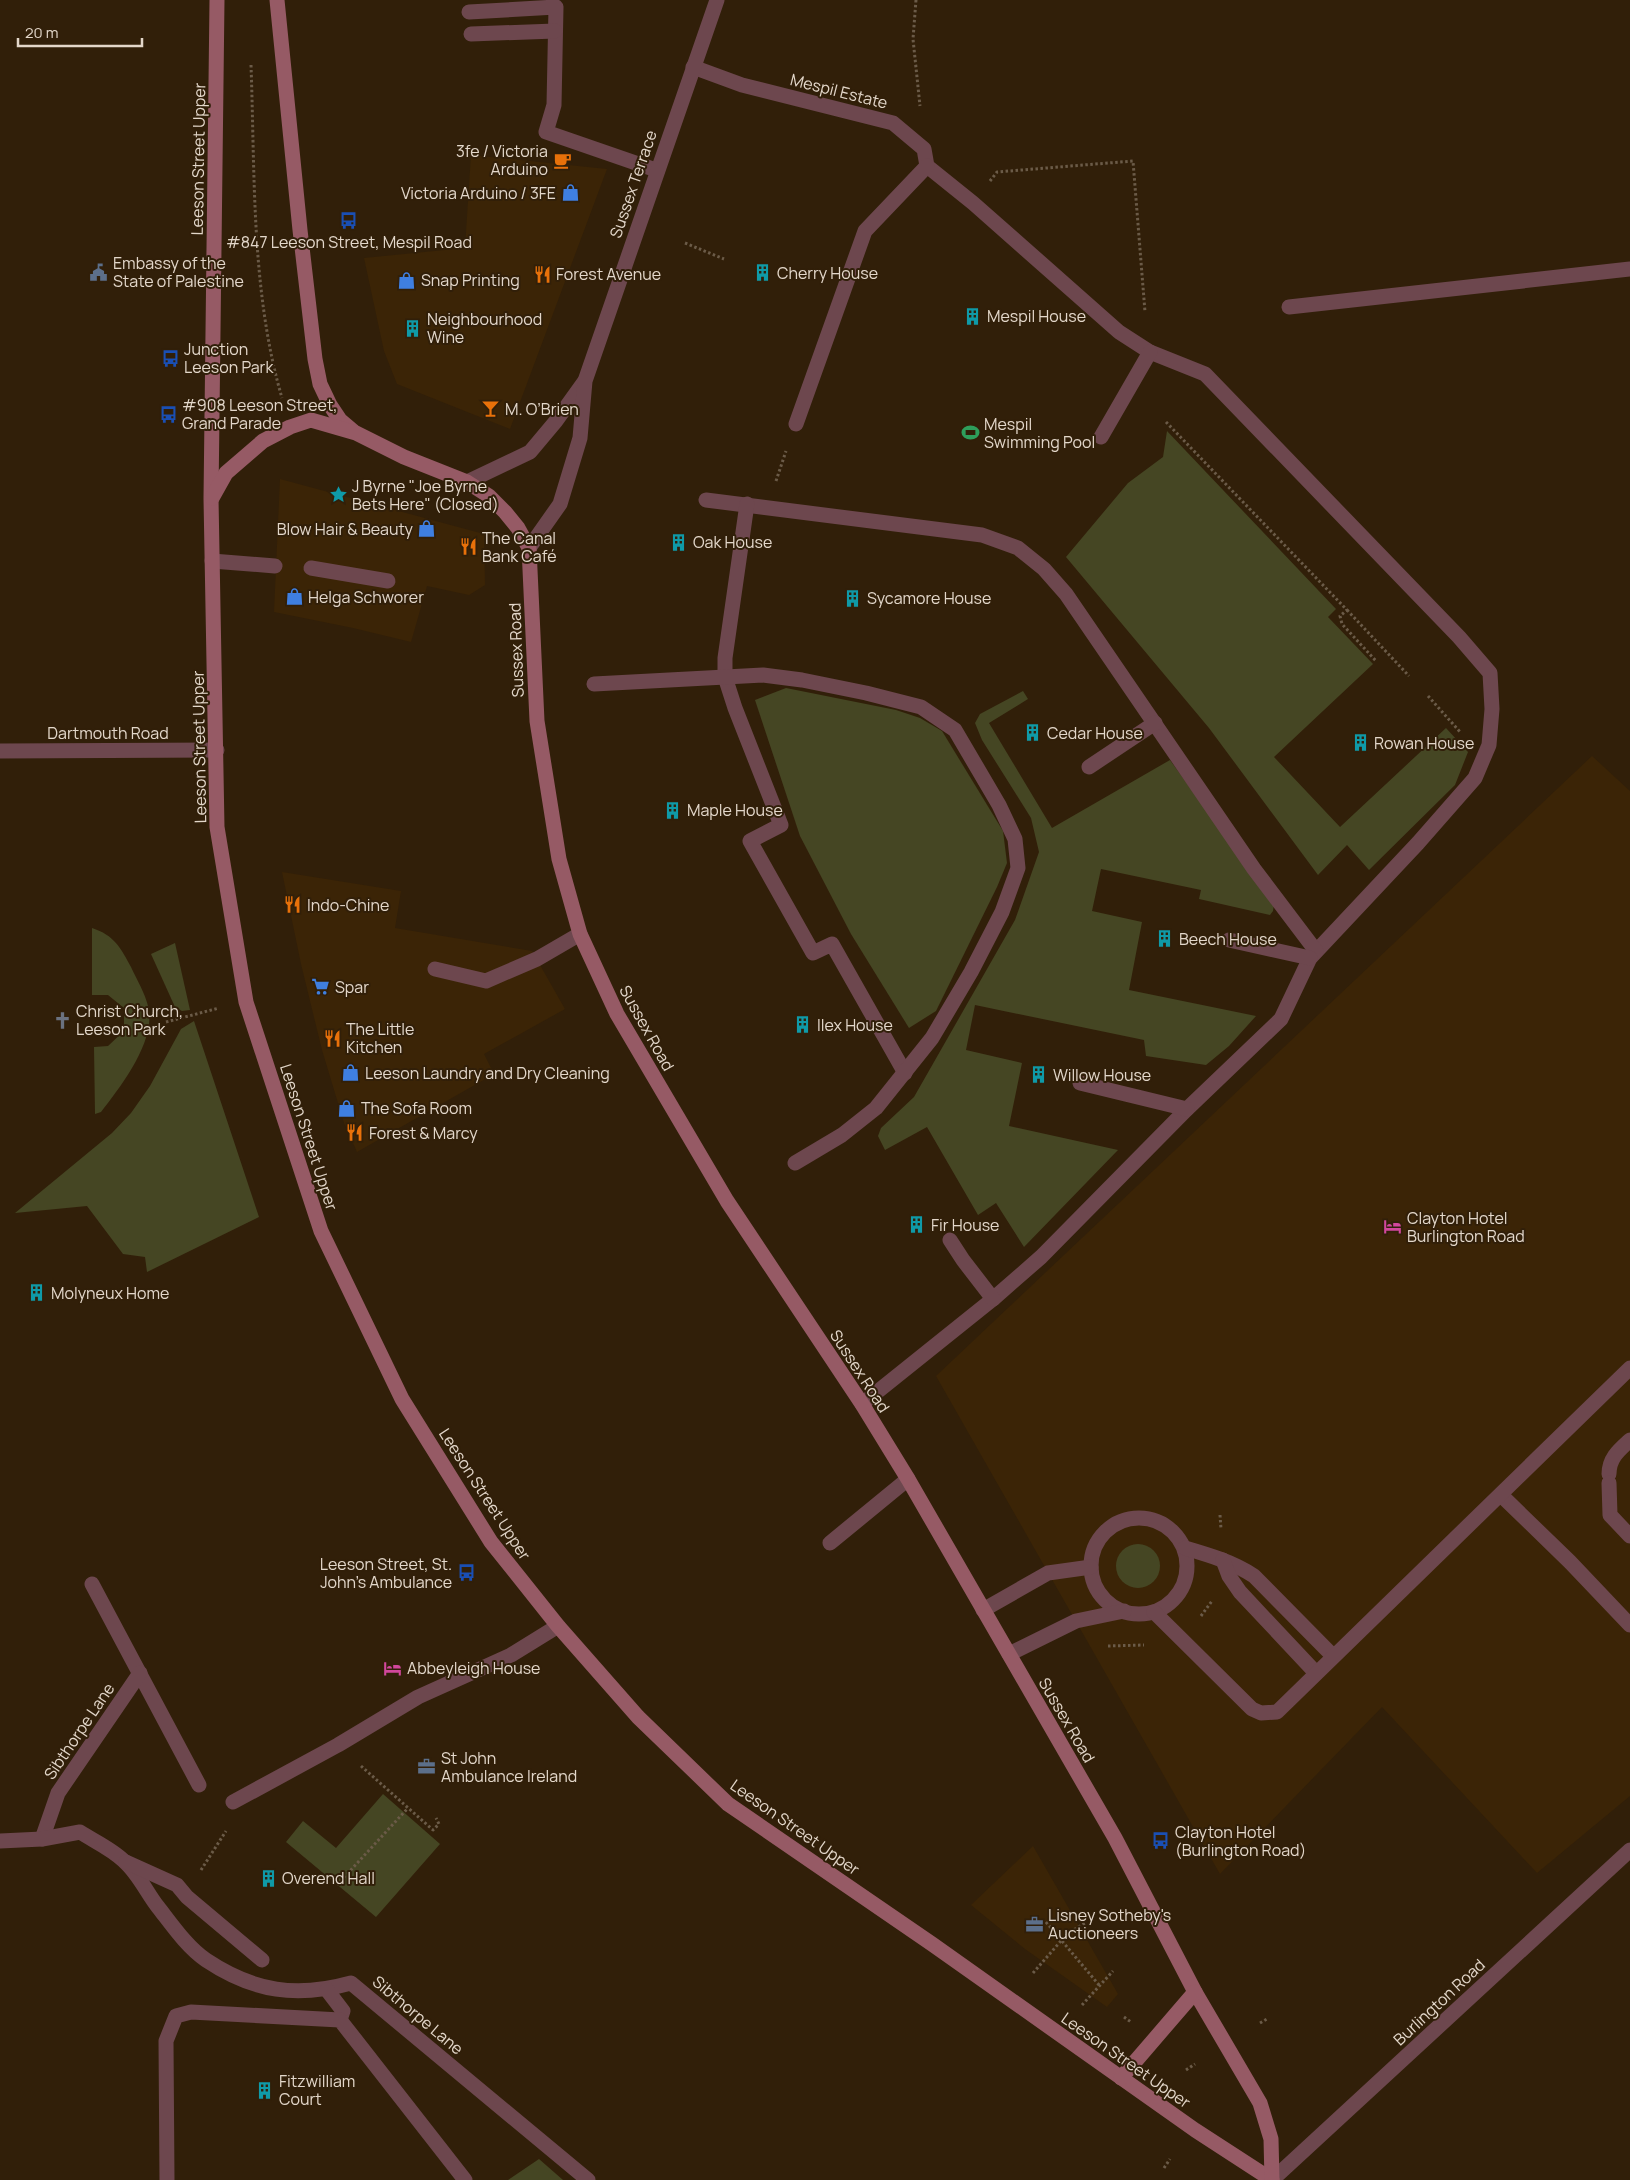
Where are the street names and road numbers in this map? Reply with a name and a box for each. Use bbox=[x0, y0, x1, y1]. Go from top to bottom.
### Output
street label: Mespil Estate bbox=[788, 68, 890, 114]
street label: Leeson Street Upper bbox=[186, 82, 210, 236]
street label: Sussex Terrace bbox=[604, 127, 662, 241]
street label: Sussex Road bbox=[503, 602, 529, 698]
street label: Leeson Street Upper bbox=[187, 670, 211, 824]
street label: Dartmouth Road bbox=[47, 722, 169, 744]
street label: Sussex Road bbox=[614, 981, 680, 1075]
street label: Leeson Street Upper bbox=[275, 1061, 343, 1213]
street label: Sussex Road bbox=[825, 1325, 895, 1417]
street label: Leeson Street Upper bbox=[434, 1424, 536, 1564]
street label: Sussex Road bbox=[1034, 1673, 1100, 1767]
street label: Sibthorpe Lane bbox=[39, 1678, 119, 1784]
street label: Leeson Street Upper bbox=[726, 1774, 864, 1880]
street label: Burlington Road bbox=[1388, 1954, 1490, 2050]
street label: Sibthorpe Lane bbox=[368, 1971, 468, 2059]
street label: Leeson Street Upper bbox=[1057, 2007, 1195, 2113]

